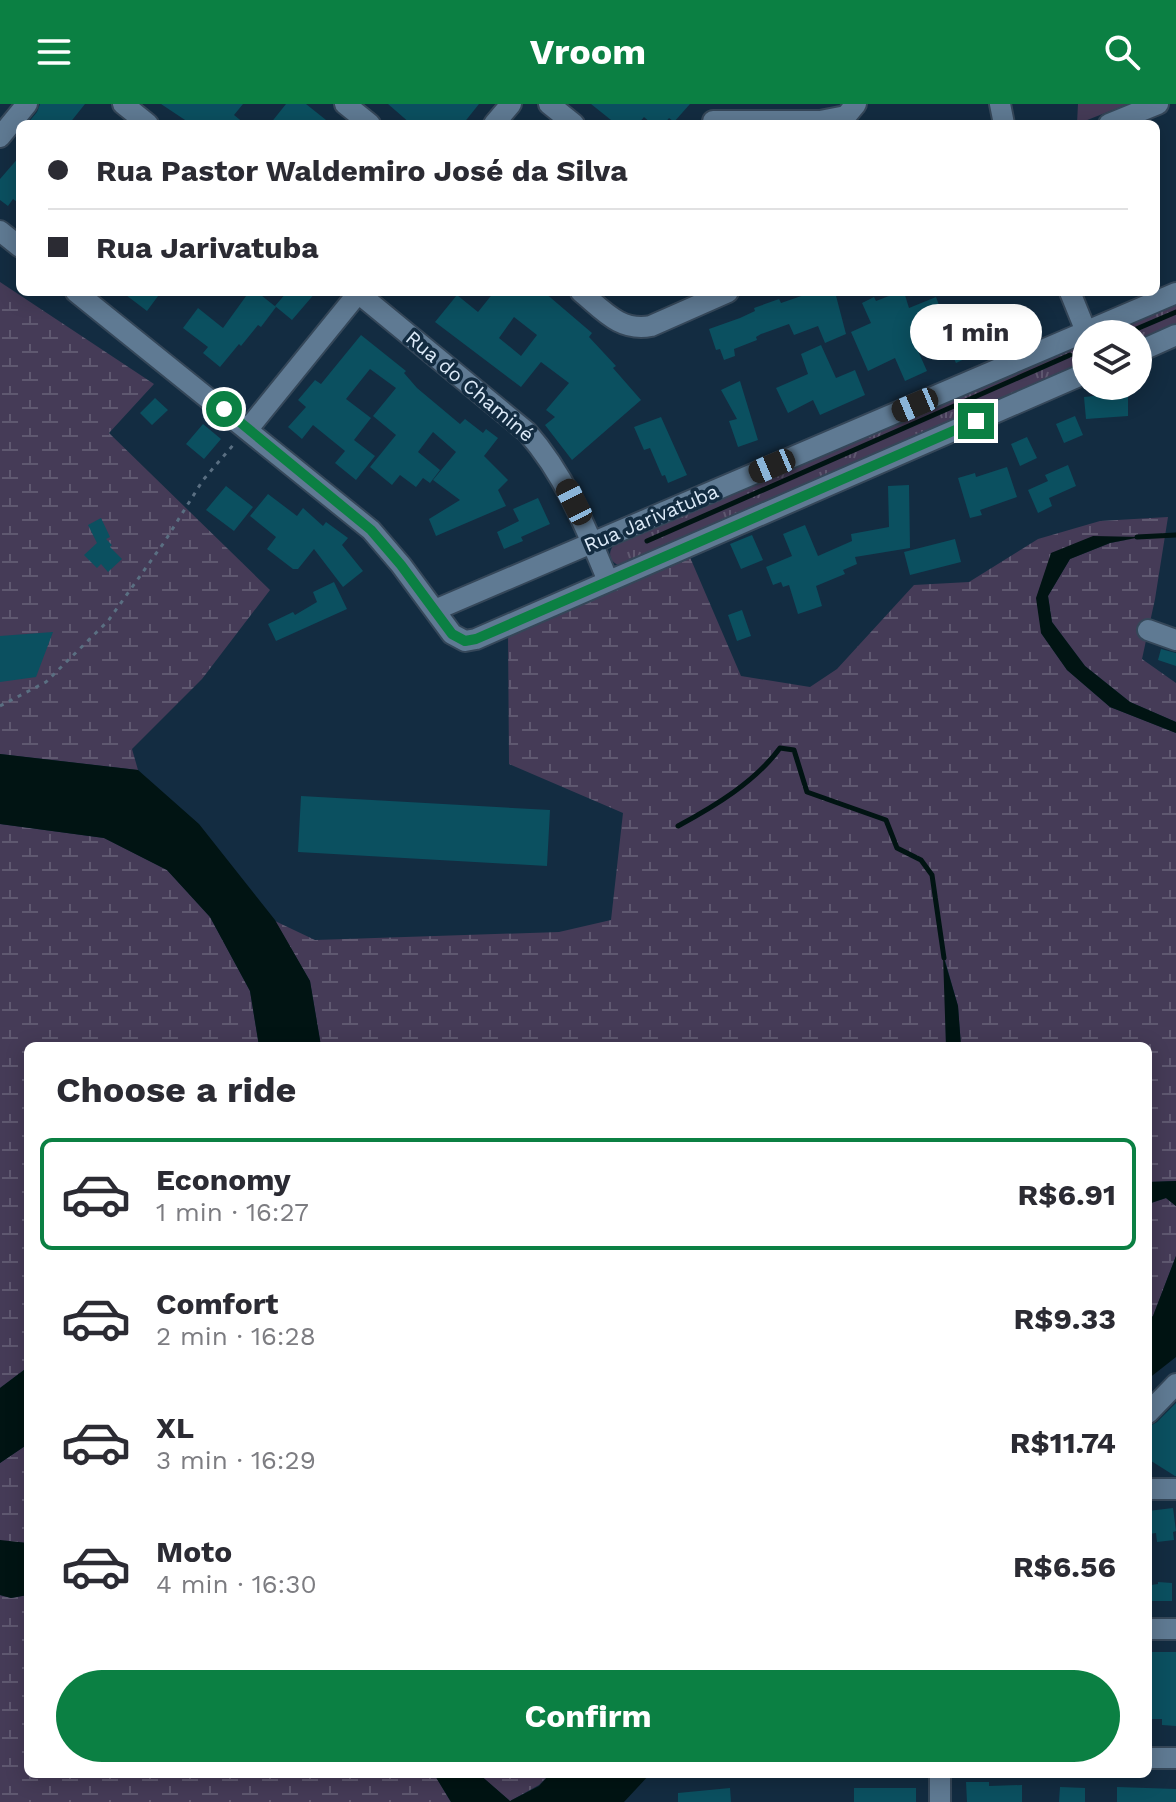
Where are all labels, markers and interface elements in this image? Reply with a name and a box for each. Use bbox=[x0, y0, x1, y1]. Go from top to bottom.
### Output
icon: menu bbox=[32, 30, 76, 74]
icon: search bbox=[1100, 30, 1144, 74]
text: Vroom bbox=[530, 31, 646, 73]
text: Rua Pastor Waldemiro José da Silva bbox=[96, 153, 628, 188]
text: Rua Jarivatuba bbox=[96, 230, 319, 265]
callout: 1 min bbox=[910, 305, 1042, 361]
text: 1 min bbox=[943, 317, 1009, 347]
map controls bbox=[1072, 320, 1152, 400]
button: layers bbox=[1072, 320, 1152, 400]
street label: Rua do Chaminé bbox=[401, 325, 539, 447]
car bbox=[888, 385, 942, 425]
route start bbox=[206, 391, 242, 427]
route end bbox=[958, 403, 994, 439]
car bbox=[745, 446, 799, 486]
car bbox=[552, 475, 596, 529]
street label: Rua Jarivatuba bbox=[580, 479, 722, 557]
text: Choose a ride bbox=[56, 1069, 296, 1111]
icon: car bbox=[60, 1158, 132, 1230]
text: Economy bbox=[156, 1162, 291, 1197]
text: R$6.91 bbox=[1018, 1177, 1116, 1212]
text: 1 min · 16:27 bbox=[156, 1197, 309, 1227]
icon: car bbox=[60, 1282, 132, 1354]
text: Comfort bbox=[156, 1286, 278, 1321]
text: R$9.33 bbox=[1014, 1301, 1116, 1336]
text: 2 min · 16:28 bbox=[156, 1321, 316, 1351]
icon: car bbox=[60, 1406, 132, 1478]
text: XL bbox=[156, 1410, 194, 1445]
text: R$11.74 bbox=[1010, 1425, 1116, 1460]
text: 3 min · 16:29 bbox=[156, 1445, 316, 1475]
icon: car bbox=[60, 1530, 132, 1602]
text: Moto bbox=[156, 1534, 232, 1569]
text: R$6.56 bbox=[1013, 1549, 1116, 1584]
text: 4 min · 16:30 bbox=[156, 1569, 317, 1599]
button: Confirm bbox=[56, 1670, 1120, 1762]

